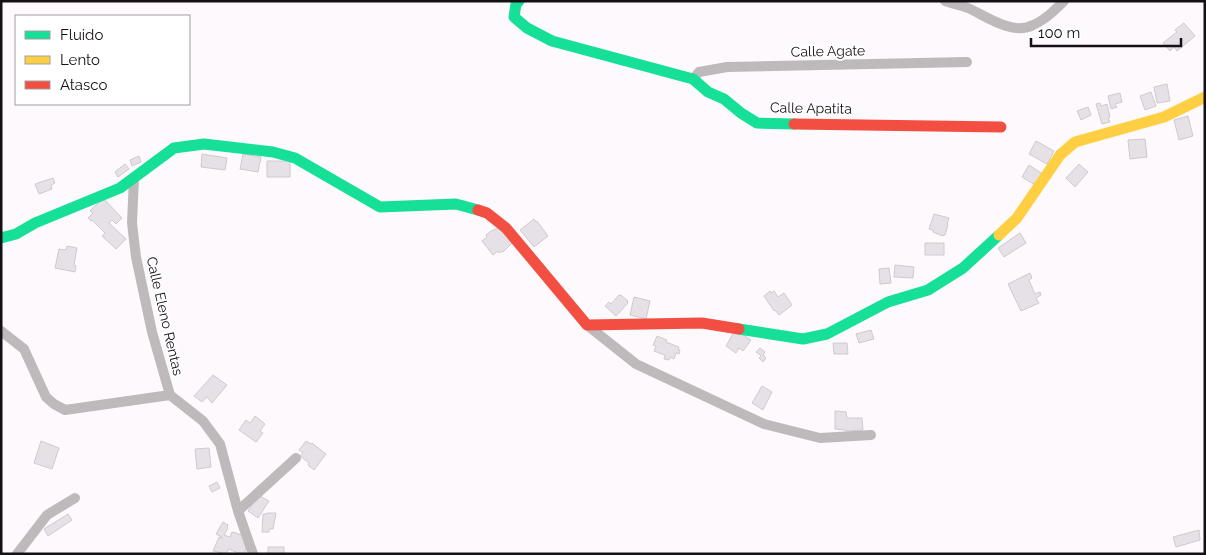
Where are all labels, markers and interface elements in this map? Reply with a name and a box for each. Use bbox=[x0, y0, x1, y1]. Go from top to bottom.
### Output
legend bbox=[15, 15, 190, 105]
scale bar bbox=[1031, 15, 1181, 47]
text: 100 m bbox=[1038, 24, 1080, 42]
text: Fluido bbox=[60, 26, 103, 44]
street label: Calle Agate bbox=[791, 42, 865, 60]
text: Lento bbox=[60, 51, 100, 69]
text: Atasco bbox=[60, 76, 107, 94]
street label: Calle Apatita bbox=[770, 99, 852, 117]
street label: Calle Eleno Rentas bbox=[144, 255, 187, 377]

